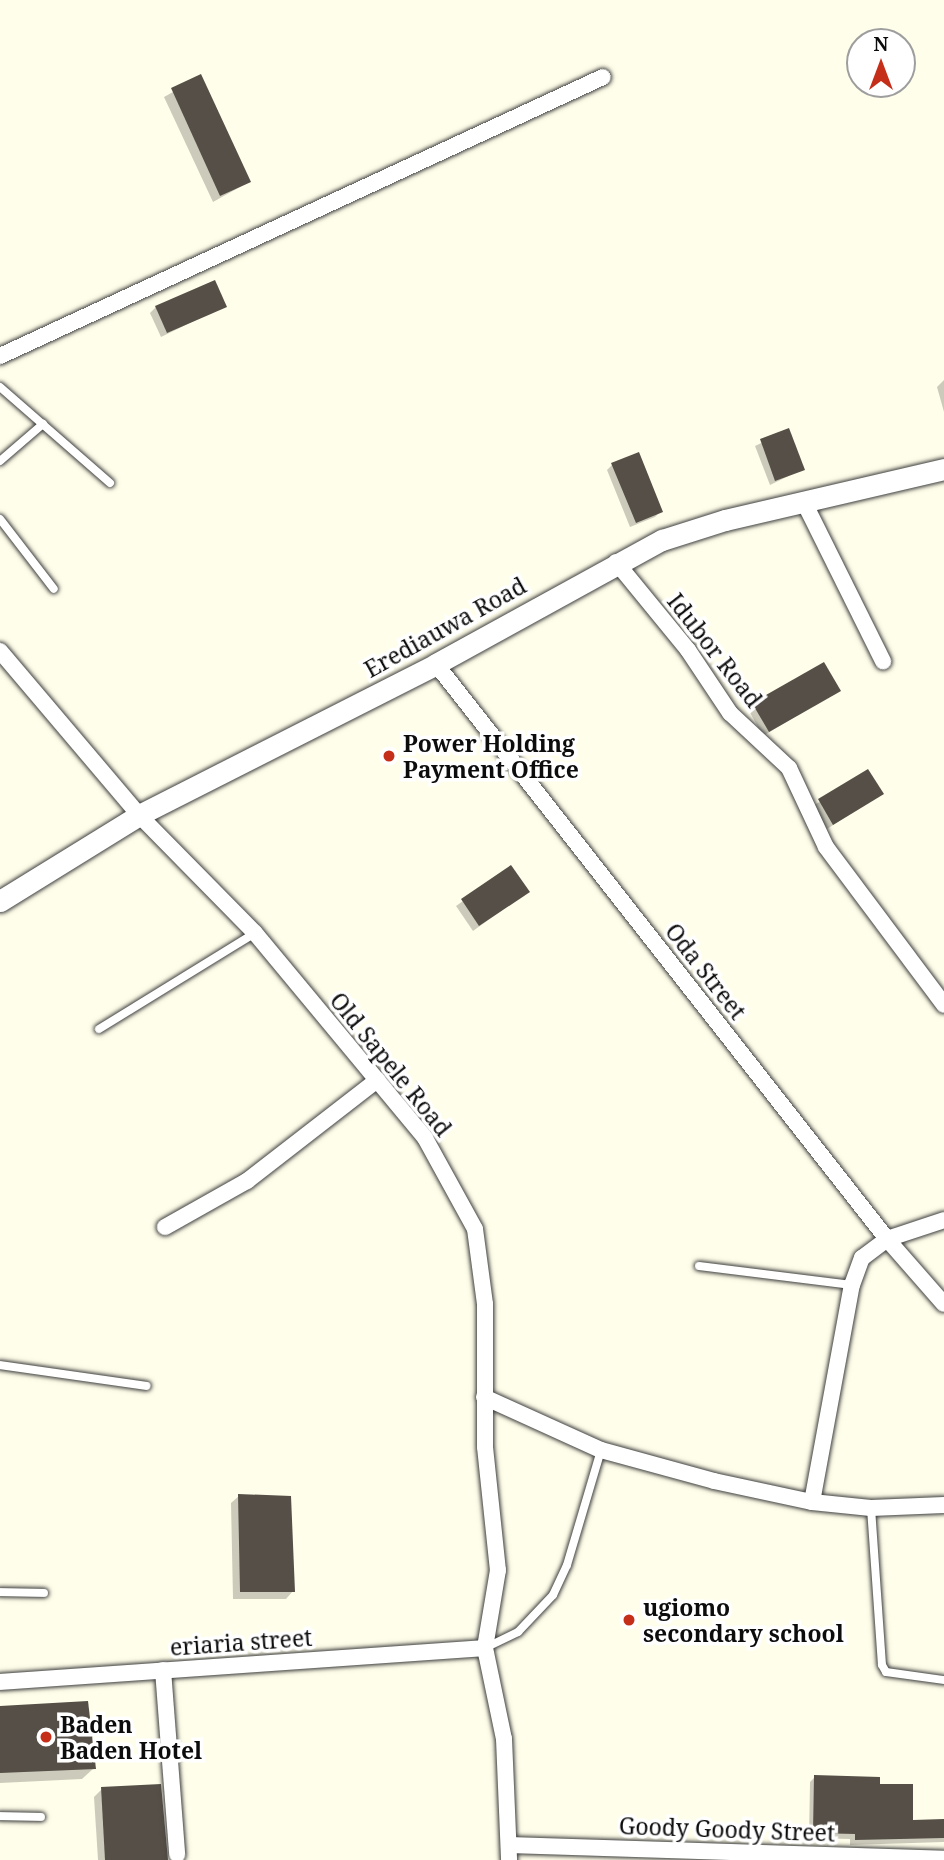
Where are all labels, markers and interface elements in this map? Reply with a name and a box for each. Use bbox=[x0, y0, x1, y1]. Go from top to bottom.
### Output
north arrow bbox=[846, 28, 916, 98]
text: N bbox=[874, 31, 888, 57]
street label: Erediauwa Road bbox=[359, 571, 531, 683]
street label: Idubor Road bbox=[662, 588, 768, 712]
place label: Power Holding Payment Office bbox=[403, 729, 579, 783]
marker: Power Holding Payment Office bbox=[381, 748, 397, 764]
street label: Oda Street bbox=[660, 917, 752, 1025]
street label: Old Sapele Road bbox=[325, 987, 457, 1141]
place label: ugiomo secondary school bbox=[643, 1593, 844, 1647]
marker: ugiomo secondary school bbox=[621, 1612, 637, 1628]
street label: eriaria street bbox=[169, 1623, 313, 1661]
place label: Baden Baden Hotel bbox=[60, 1710, 202, 1764]
marker: Baden Baden Hotel bbox=[38, 1729, 54, 1745]
street label: Goody Goody Street bbox=[618, 1811, 836, 1847]

